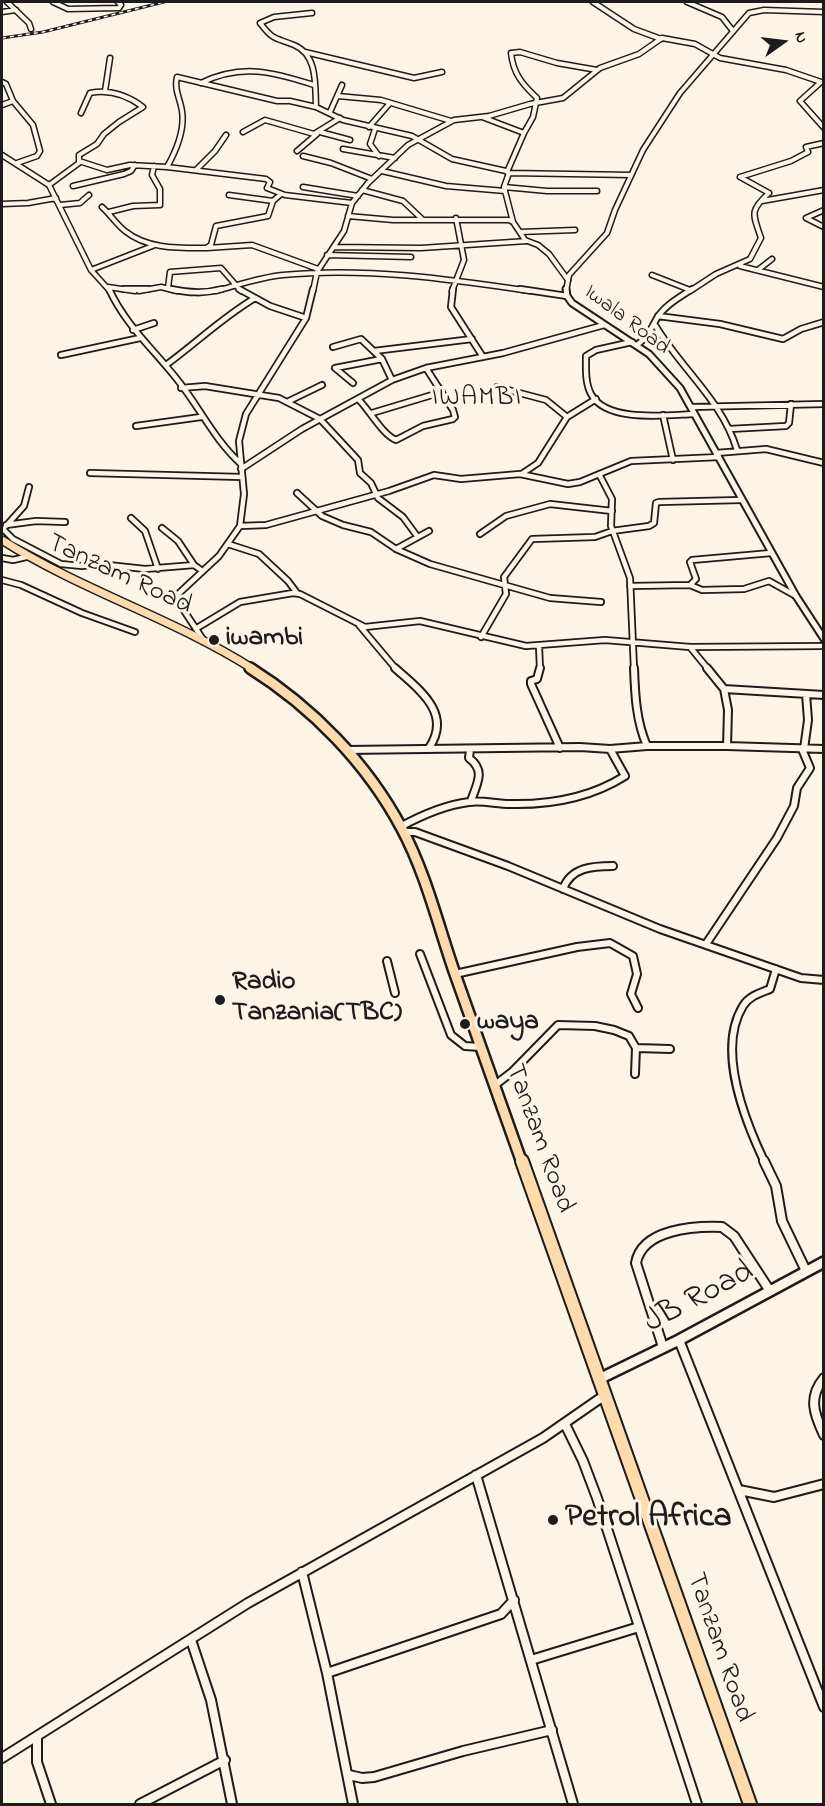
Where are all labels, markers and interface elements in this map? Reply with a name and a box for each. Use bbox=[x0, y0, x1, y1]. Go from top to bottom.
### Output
north arrow bbox=[753, 12, 813, 72]
text: N bbox=[788, 29, 813, 46]
street label: Iwala Road bbox=[578, 280, 674, 362]
district label: IWAMBI bbox=[432, 384, 522, 416]
street label: Tanzam Road bbox=[42, 528, 196, 624]
place label: iwambi bbox=[226, 624, 303, 656]
marker: iwambi bbox=[207, 633, 221, 647]
place label: Radio Tanzania(TBC) bbox=[232, 968, 402, 1031]
marker: Radio Tanzania(TBC) bbox=[213, 993, 227, 1007]
place label: waya bbox=[477, 1008, 539, 1040]
marker: waya bbox=[458, 1017, 472, 1031]
street label: Tanzam Road bbox=[496, 1060, 580, 1218]
street label: JB Road bbox=[638, 1254, 762, 1344]
place label: Petrol Africa bbox=[565, 1500, 731, 1540]
marker: Petrol Africa bbox=[546, 1513, 560, 1527]
street label: Tanzam Road bbox=[677, 1569, 759, 1727]

